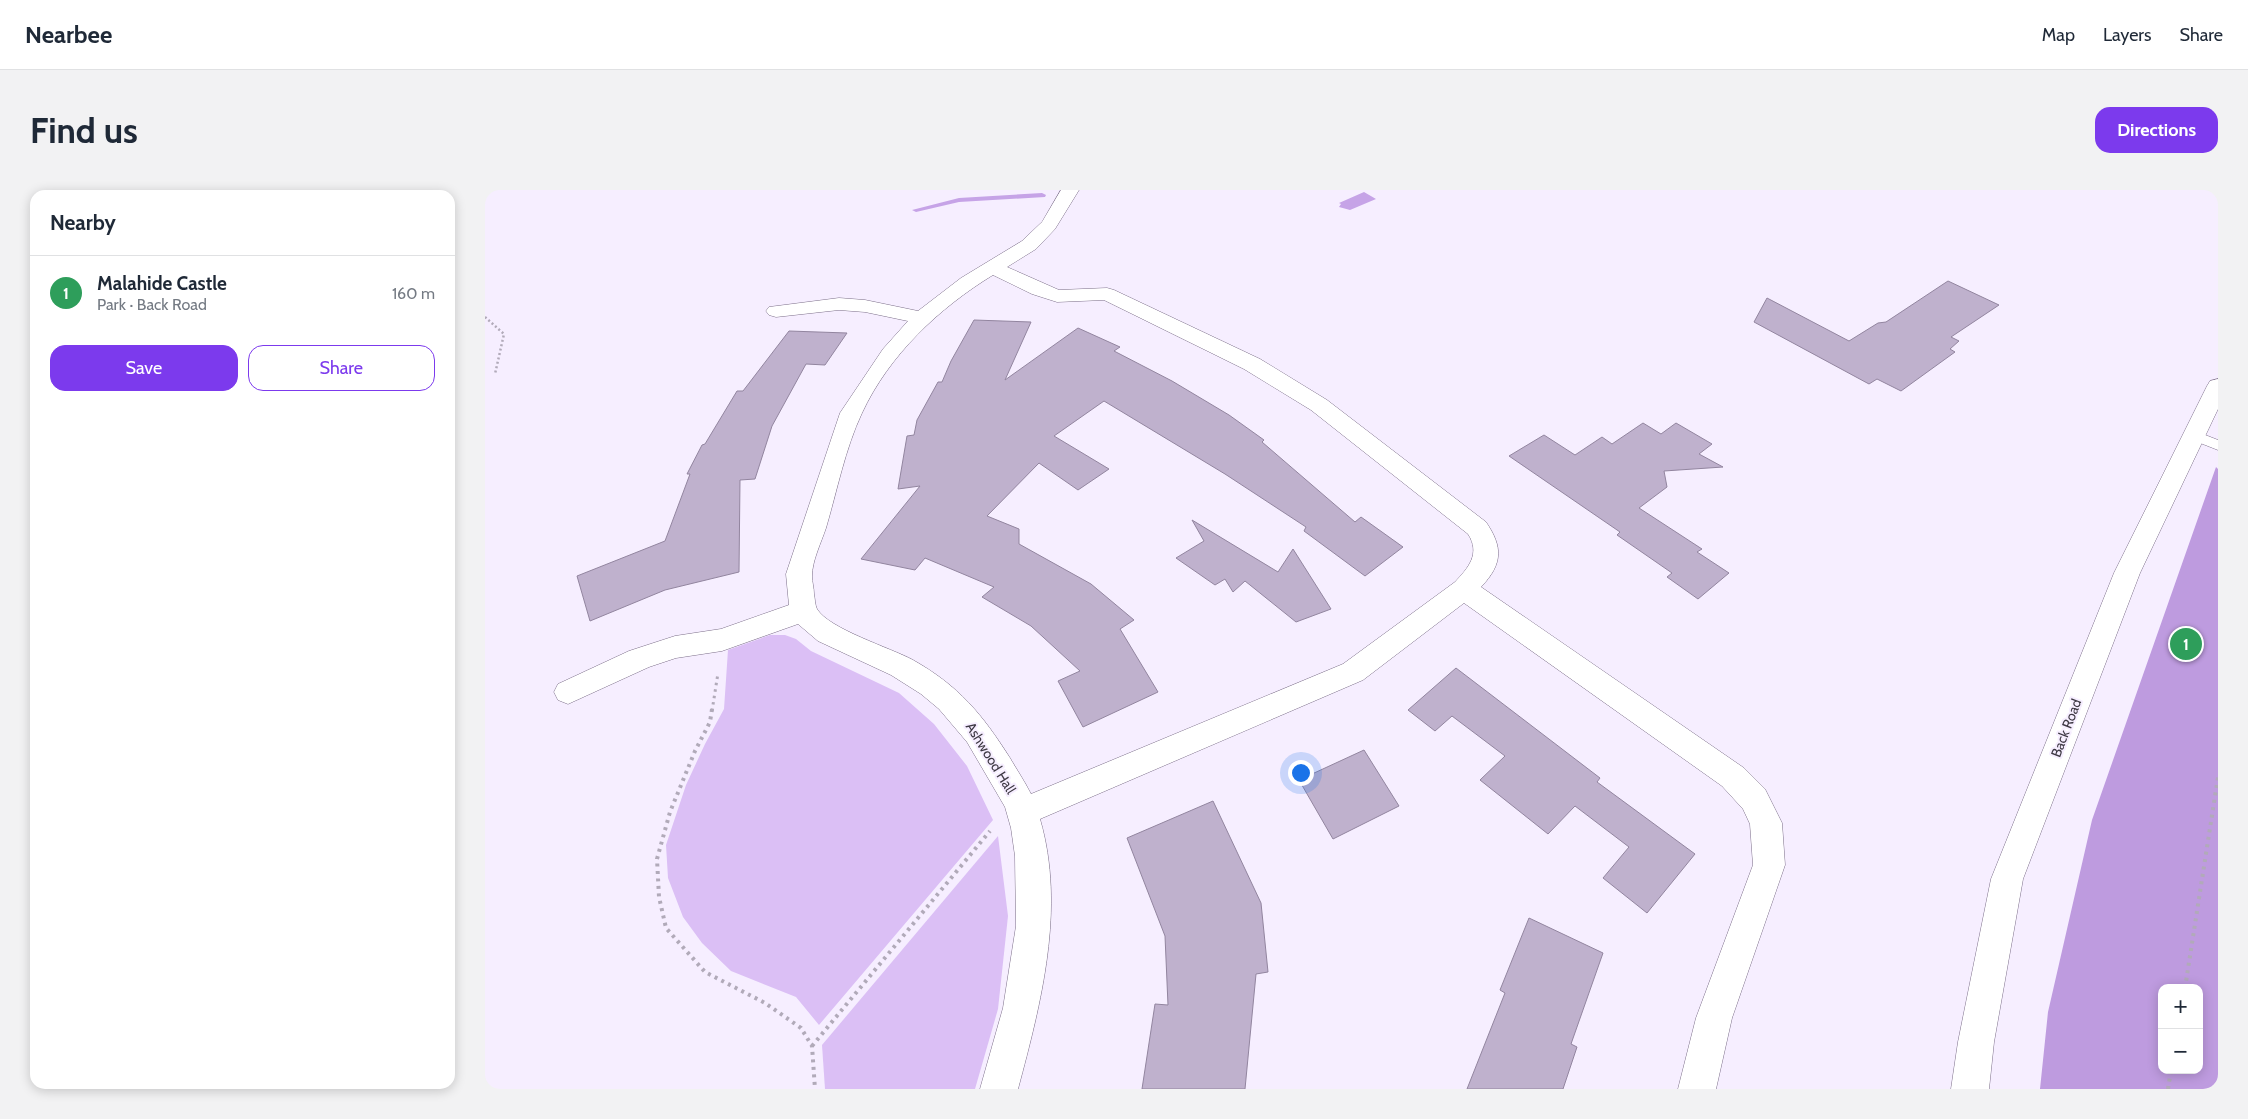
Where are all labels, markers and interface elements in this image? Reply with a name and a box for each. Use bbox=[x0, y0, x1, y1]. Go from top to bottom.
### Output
text: Nearbee bbox=[25, 20, 112, 49]
text: Map bbox=[2042, 24, 2075, 46]
text: Layers bbox=[2103, 24, 2152, 46]
text: Share bbox=[2180, 24, 2223, 46]
button: Directions bbox=[2095, 107, 2218, 153]
text: Find us bbox=[30, 109, 138, 152]
text: Nearby bbox=[50, 210, 116, 235]
text: Malahide Castle bbox=[97, 272, 227, 295]
text: 1 bbox=[63, 284, 69, 303]
text: 160 m bbox=[392, 284, 435, 303]
text: Park · Back Road bbox=[97, 295, 207, 314]
button: Save bbox=[50, 345, 238, 391]
button: Share bbox=[248, 345, 435, 391]
pin: 1 bbox=[2170, 625, 2202, 663]
street label: Back Road bbox=[2047, 696, 2085, 760]
street label: Ashwood Hall bbox=[962, 719, 1021, 798]
your location bbox=[1288, 760, 1314, 786]
map controls bbox=[2158, 984, 2203, 1074]
button: + bbox=[2158, 984, 2203, 1029]
button: − bbox=[2158, 1029, 2203, 1074]

